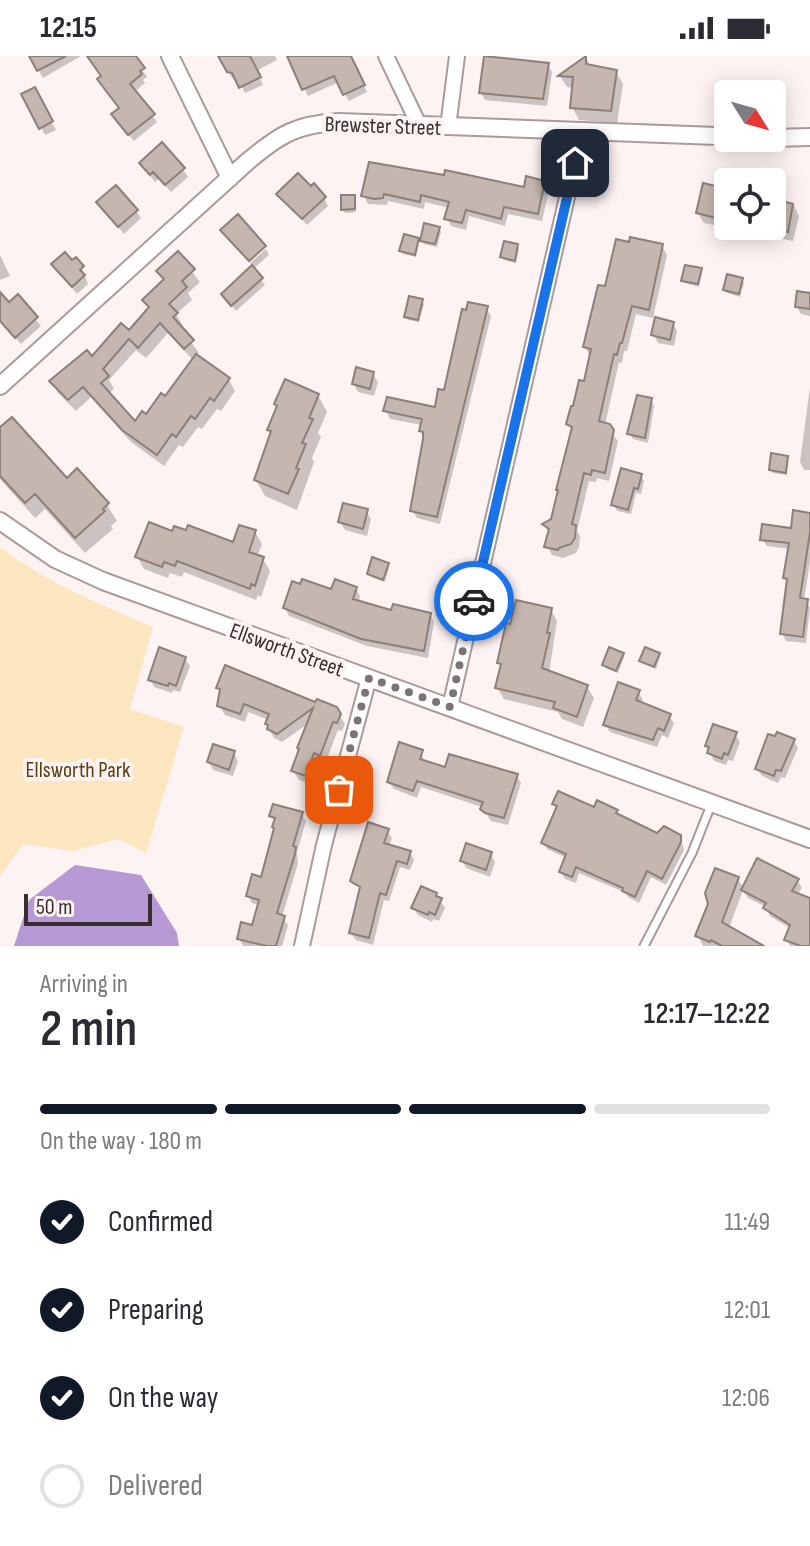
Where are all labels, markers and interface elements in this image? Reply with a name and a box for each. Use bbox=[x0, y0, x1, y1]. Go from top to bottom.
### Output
text: 12:15 bbox=[40, 10, 97, 46]
north arrow bbox=[714, 80, 786, 152]
map controls bbox=[714, 80, 786, 240]
street label: Brewster Street bbox=[324, 111, 442, 142]
pin bbox=[541, 129, 609, 197]
icon: home bbox=[553, 141, 597, 185]
button: locate bbox=[714, 168, 786, 240]
courier bbox=[434, 561, 514, 641]
icon: car bbox=[452, 579, 496, 623]
street label: Ellsworth Street bbox=[226, 617, 347, 684]
pin bbox=[305, 756, 373, 824]
park label: Ellsworth Park bbox=[26, 757, 131, 784]
icon: bag bbox=[317, 768, 361, 812]
scale bar bbox=[24, 890, 152, 926]
text: 50 m bbox=[36, 894, 72, 921]
text: Arriving in bbox=[40, 969, 128, 1000]
text: 12:17–12:22 bbox=[644, 996, 770, 1032]
text: 2 min bbox=[40, 998, 137, 1061]
text: On the way · 180 m bbox=[40, 1126, 202, 1157]
icon: check bbox=[40, 1200, 84, 1244]
text: Confirmed bbox=[108, 1204, 213, 1240]
text: 11:49 bbox=[724, 1207, 770, 1238]
icon: check bbox=[40, 1288, 84, 1332]
text: Preparing bbox=[108, 1292, 204, 1328]
text: 12:01 bbox=[724, 1295, 770, 1326]
icon: check bbox=[40, 1376, 84, 1420]
text: On the way bbox=[108, 1380, 218, 1416]
text: 12:06 bbox=[722, 1383, 770, 1414]
text: Delivered bbox=[108, 1468, 203, 1504]

